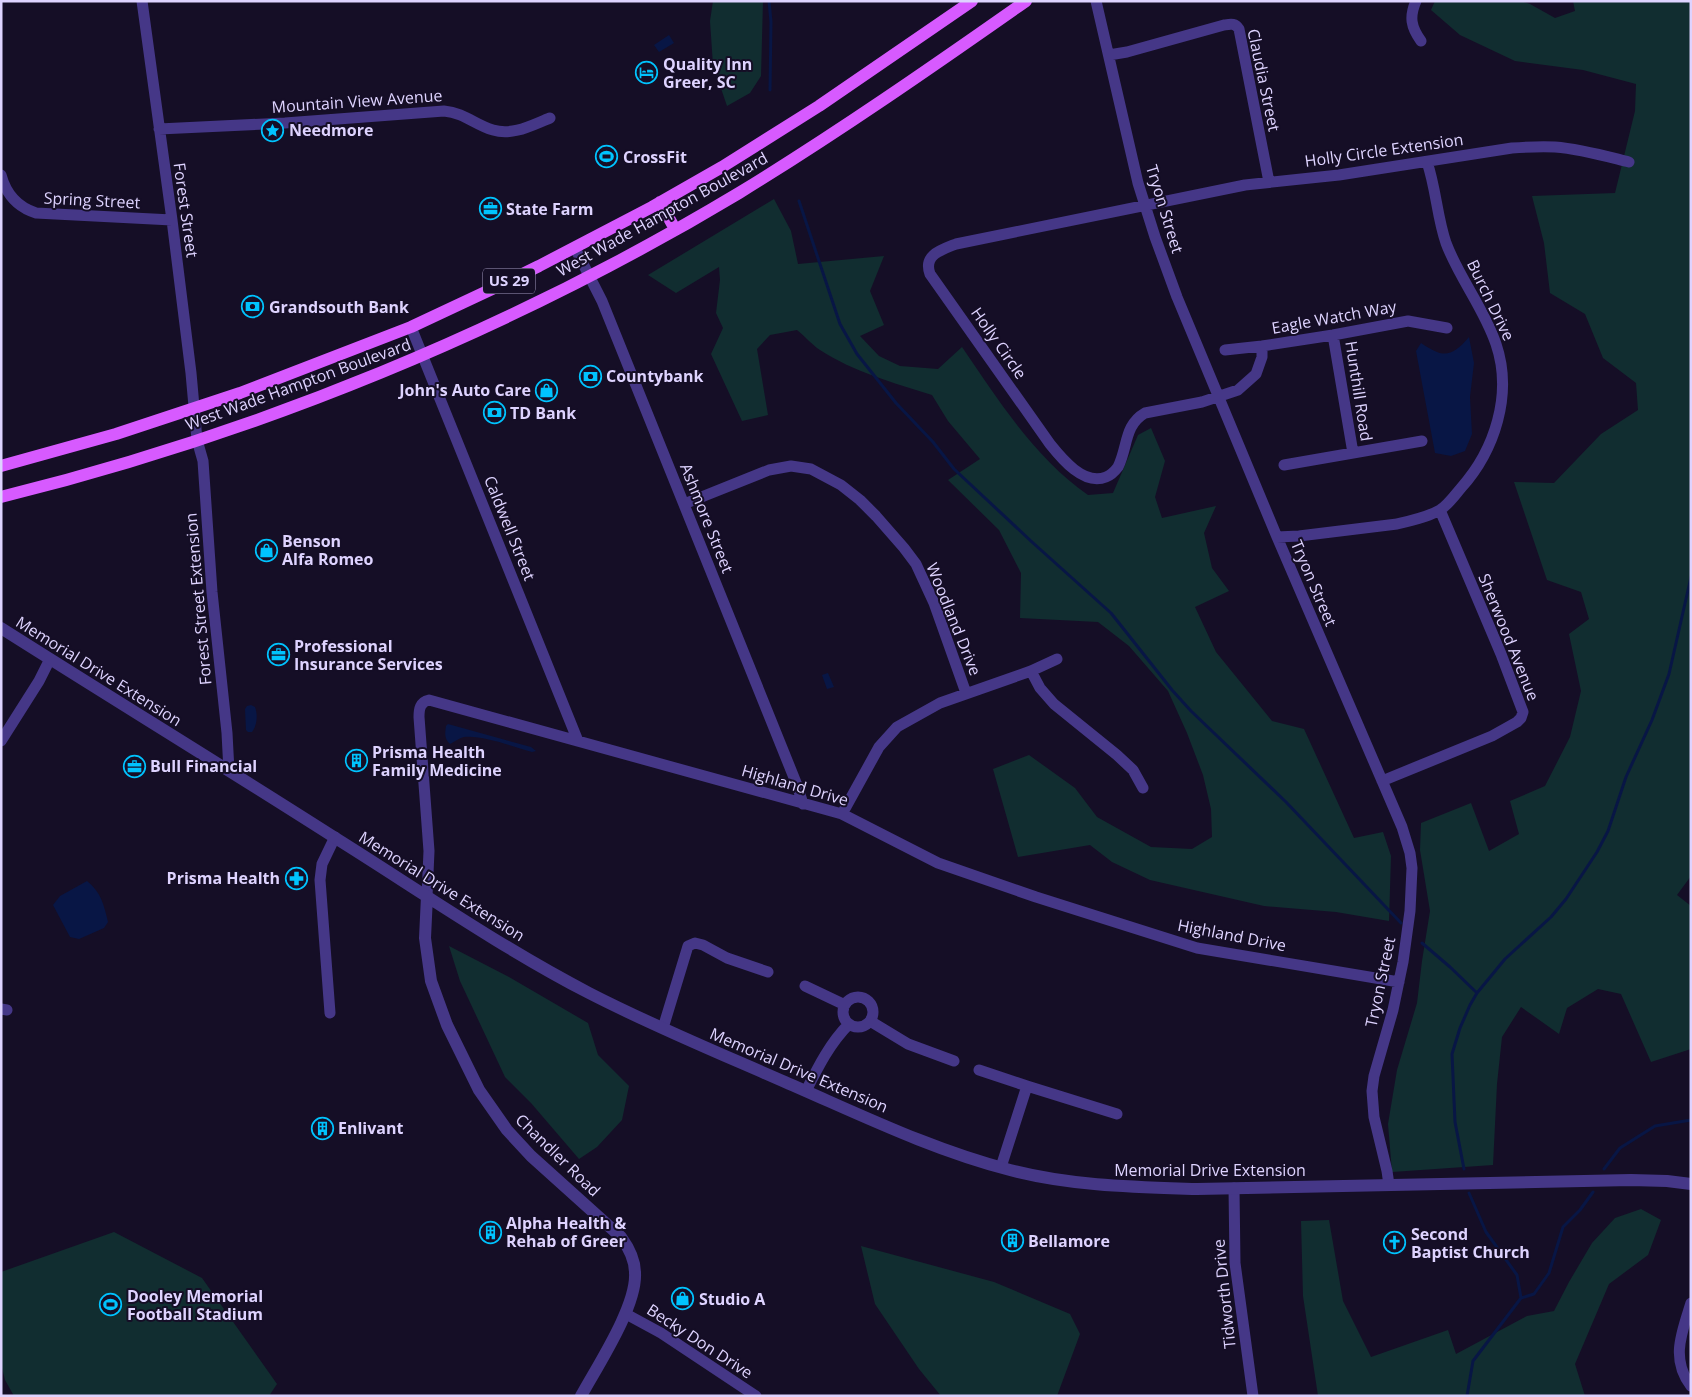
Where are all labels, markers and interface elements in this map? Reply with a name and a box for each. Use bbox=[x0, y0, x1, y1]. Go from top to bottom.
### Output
street label: Claudia Street bbox=[1242, 27, 1286, 134]
place label: Quality Inn Greer, SC bbox=[663, 53, 752, 93]
hotel icon: Quality Inn Greer, SC bbox=[635, 61, 659, 85]
street label: Mountain View Avenue bbox=[271, 84, 443, 118]
place icon: Needmore bbox=[261, 118, 285, 142]
place label: Needmore bbox=[289, 119, 373, 141]
street label: Holly Circle Extension bbox=[1303, 128, 1465, 172]
sports icon: CrossFit bbox=[595, 145, 619, 169]
place label: CrossFit bbox=[623, 146, 687, 168]
street label: West Wade Hampton Boulevard bbox=[552, 147, 772, 281]
street label: Forest Street bbox=[168, 161, 204, 259]
street label: Tryon Street bbox=[1141, 162, 1189, 256]
street label: Spring Street bbox=[43, 186, 141, 214]
office icon: State Farm bbox=[478, 197, 502, 221]
place label: State Farm bbox=[506, 198, 593, 220]
street label: Burch Drive bbox=[1462, 256, 1520, 344]
road number: US 29 bbox=[483, 268, 535, 294]
bank icon: Grandsouth Bank bbox=[241, 295, 265, 319]
street label: Eagle Watch Way bbox=[1270, 295, 1399, 339]
place label: Grandsouth Bank bbox=[269, 296, 409, 318]
street label: Holly Circle bbox=[966, 303, 1032, 383]
street label: West Wade Hampton Boulevard bbox=[182, 333, 414, 435]
street label: Hunthill Road bbox=[1340, 339, 1378, 443]
bank icon: Countybank bbox=[578, 364, 602, 388]
place label: Countybank bbox=[606, 365, 703, 387]
shop icon: John's Auto Care bbox=[535, 378, 559, 402]
place label: John's Auto Care bbox=[397, 379, 531, 401]
bank icon: TD Bank bbox=[482, 401, 506, 425]
place label: TD Bank bbox=[510, 402, 576, 424]
street label: Ashmore Street bbox=[675, 460, 739, 576]
street label: Caldwell Street bbox=[479, 472, 541, 584]
street label: Forest Street Extension bbox=[180, 512, 216, 686]
place label: Benson Alfa Romeo bbox=[282, 530, 374, 570]
street label: Tryon Street bbox=[1286, 537, 1342, 630]
shop icon: Benson Alfa Romeo bbox=[254, 538, 278, 562]
street label: Woodland Drive bbox=[921, 559, 987, 679]
street label: Sherwood Avenue bbox=[1473, 570, 1545, 704]
street label: Memorial Drive Extension bbox=[12, 611, 186, 731]
place label: Professional Insurance Services bbox=[294, 635, 443, 675]
office icon: Professional Insurance Services bbox=[266, 643, 290, 667]
place label: Prisma Health Family Medicine bbox=[372, 741, 502, 781]
building icon: Prisma Health Family Medicine bbox=[344, 749, 368, 773]
office icon: Bull Financial bbox=[122, 754, 146, 778]
place label: Bull Financial bbox=[150, 755, 257, 777]
street label: Highland Drive bbox=[739, 759, 851, 811]
street label: Memorial Drive Extension bbox=[355, 826, 529, 946]
pharmacy icon: Prisma Health bbox=[284, 866, 308, 890]
place label: Prisma Health bbox=[167, 867, 280, 889]
street label: Highland Drive bbox=[1176, 914, 1288, 956]
street label: Tryon Street bbox=[1360, 935, 1400, 1029]
street label: Memorial Drive Extension bbox=[706, 1022, 892, 1118]
street label: Chandler Road bbox=[511, 1109, 605, 1201]
building icon: Enlivant bbox=[310, 1116, 334, 1140]
place label: Enlivant bbox=[338, 1117, 404, 1139]
street label: Memorial Drive Extension bbox=[1114, 1159, 1306, 1181]
place label: Alpha Health & Rehab of Greer bbox=[506, 1212, 626, 1252]
building icon: Alpha Health & Rehab of Greer bbox=[478, 1220, 502, 1244]
place label: Second Baptist Church bbox=[1411, 1223, 1530, 1263]
building icon: Bellamore bbox=[1000, 1229, 1024, 1253]
place label: Bellamore bbox=[1028, 1230, 1110, 1252]
church icon: Second Baptist Church bbox=[1383, 1231, 1407, 1255]
street label: Tidworth Drive bbox=[1207, 1238, 1241, 1350]
place label: Dooley Memorial Football Stadium bbox=[127, 1285, 263, 1325]
shop icon: Studio A bbox=[671, 1287, 695, 1311]
place label: Studio A bbox=[699, 1288, 766, 1310]
sports icon: Dooley Memorial Football Stadium bbox=[99, 1293, 123, 1317]
street label: Becky Don Drive bbox=[643, 1299, 757, 1383]

